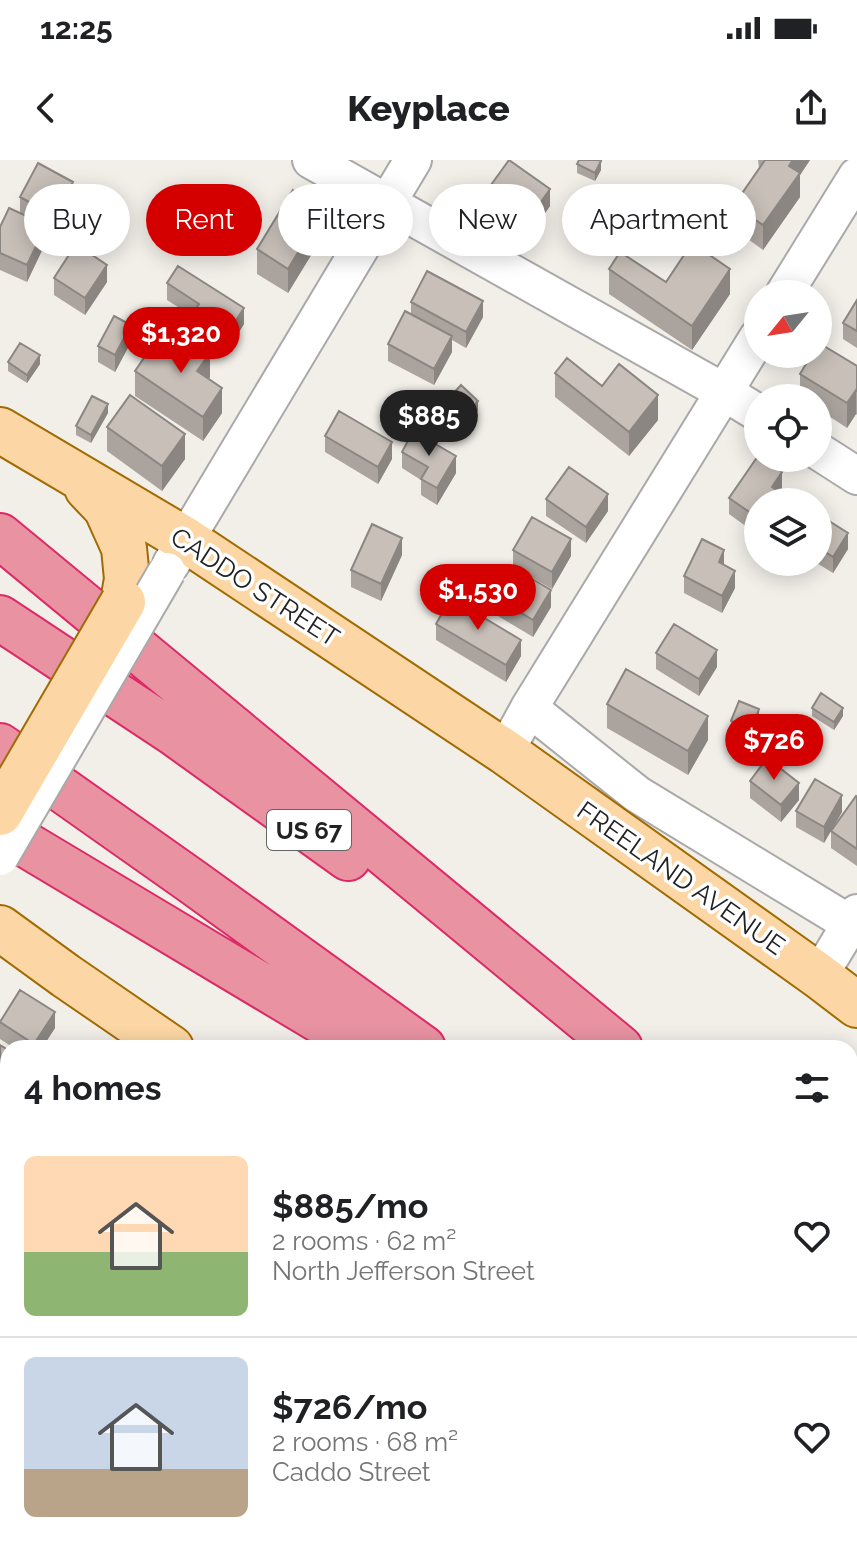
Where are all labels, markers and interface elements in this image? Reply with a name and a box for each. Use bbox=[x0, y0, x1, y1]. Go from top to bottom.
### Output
text: 12:25 bbox=[40, 11, 113, 46]
icon: back bbox=[24, 86, 68, 130]
icon: share bbox=[789, 86, 833, 130]
text: Keyplace bbox=[347, 87, 510, 129]
chip: Buy bbox=[24, 184, 130, 256]
chip: Rent bbox=[146, 184, 262, 256]
chip: Filters bbox=[278, 184, 413, 256]
chip: New bbox=[429, 184, 546, 256]
chip: Apartment bbox=[562, 184, 756, 256]
north arrow bbox=[744, 280, 832, 368]
map controls bbox=[744, 280, 832, 576]
pin: $1,320 bbox=[116, 307, 246, 375]
text: $1,320 bbox=[141, 318, 221, 348]
button: locate bbox=[744, 384, 832, 472]
pin: $885 bbox=[382, 390, 476, 458]
text: $885 bbox=[398, 401, 460, 431]
button: layers bbox=[744, 488, 832, 576]
street label: CADDO STREET bbox=[165, 521, 345, 653]
pin: $1,530 bbox=[413, 564, 543, 632]
text: $1,530 bbox=[438, 575, 518, 605]
pin: $726 bbox=[727, 714, 821, 782]
text: $726 bbox=[743, 725, 805, 755]
street label: FREELAND AVENUE bbox=[572, 795, 790, 961]
road number: US 67 bbox=[267, 810, 351, 850]
icon: filters bbox=[790, 1066, 834, 1110]
text: 4 homes bbox=[24, 1068, 162, 1108]
text: $885/mo bbox=[272, 1186, 428, 1226]
icon: home bbox=[88, 1188, 184, 1284]
icon: heart bbox=[790, 1214, 834, 1258]
text: 2 rooms · 62 m² bbox=[272, 1226, 456, 1256]
text: North Jefferson Street bbox=[272, 1256, 535, 1286]
text: $726/mo bbox=[272, 1387, 427, 1427]
icon: home bbox=[88, 1389, 184, 1485]
icon: heart bbox=[790, 1415, 834, 1459]
text: 2 rooms · 68 m² bbox=[272, 1427, 458, 1457]
text: Caddo Street bbox=[272, 1457, 431, 1487]

